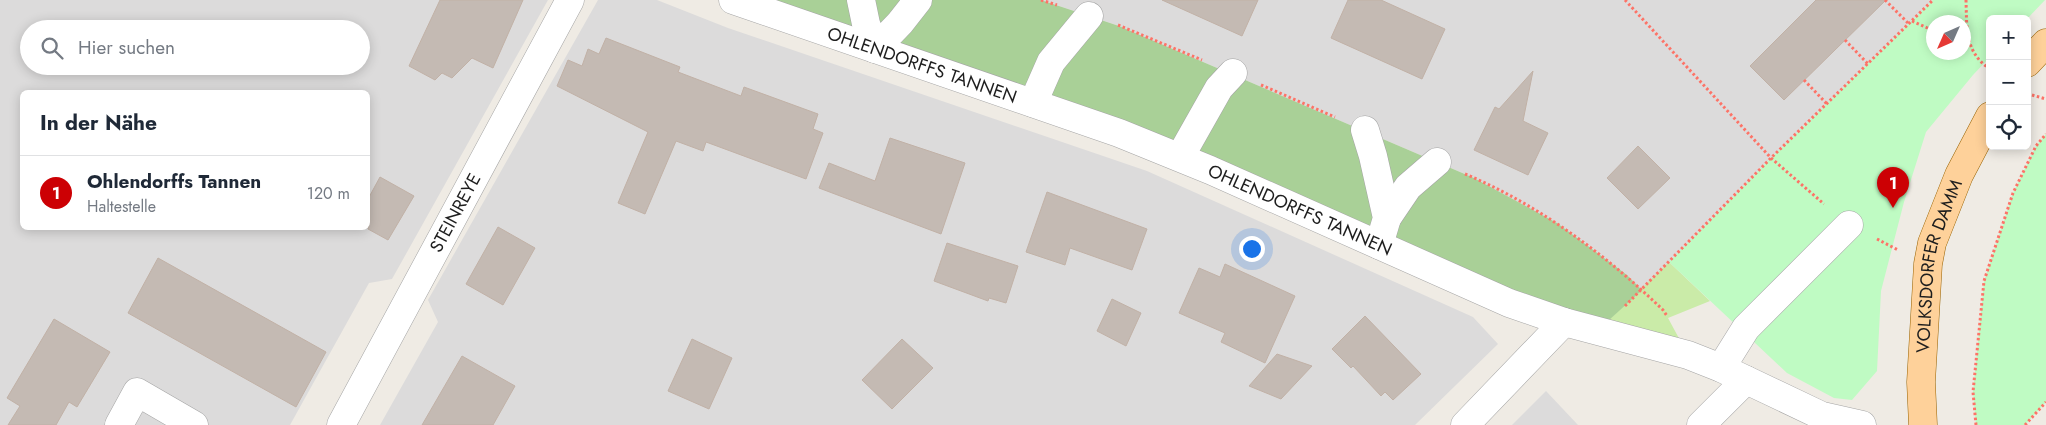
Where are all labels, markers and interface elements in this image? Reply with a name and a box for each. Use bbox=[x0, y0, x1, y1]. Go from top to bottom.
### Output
north arrow bbox=[1926, 15, 1971, 60]
map controls bbox=[1986, 15, 2031, 150]
button: + bbox=[1986, 15, 2031, 60]
search box bbox=[20, 20, 370, 75]
street label: OHLENDORFFS TANNEN bbox=[824, 20, 1020, 110]
icon: search bbox=[38, 34, 66, 62]
text: Hier suchen bbox=[78, 34, 175, 61]
button: − bbox=[1986, 60, 2031, 105]
button: locate bbox=[1986, 105, 2031, 150]
text: In der Nähe bbox=[40, 108, 157, 138]
street label: OHLENDORFFS TANNEN bbox=[1204, 158, 1396, 262]
pin: 1 bbox=[1877, 167, 1909, 208]
text: Ohlendorffs Tannen bbox=[87, 168, 261, 195]
street label: STEINREYE bbox=[423, 169, 487, 257]
street label: VOLKSDORFER DAMM bbox=[1910, 176, 1969, 354]
text: 1 bbox=[52, 182, 60, 205]
text: 120 m bbox=[307, 182, 350, 205]
text: Haltestelle bbox=[87, 195, 156, 218]
your location bbox=[1239, 236, 1265, 262]

